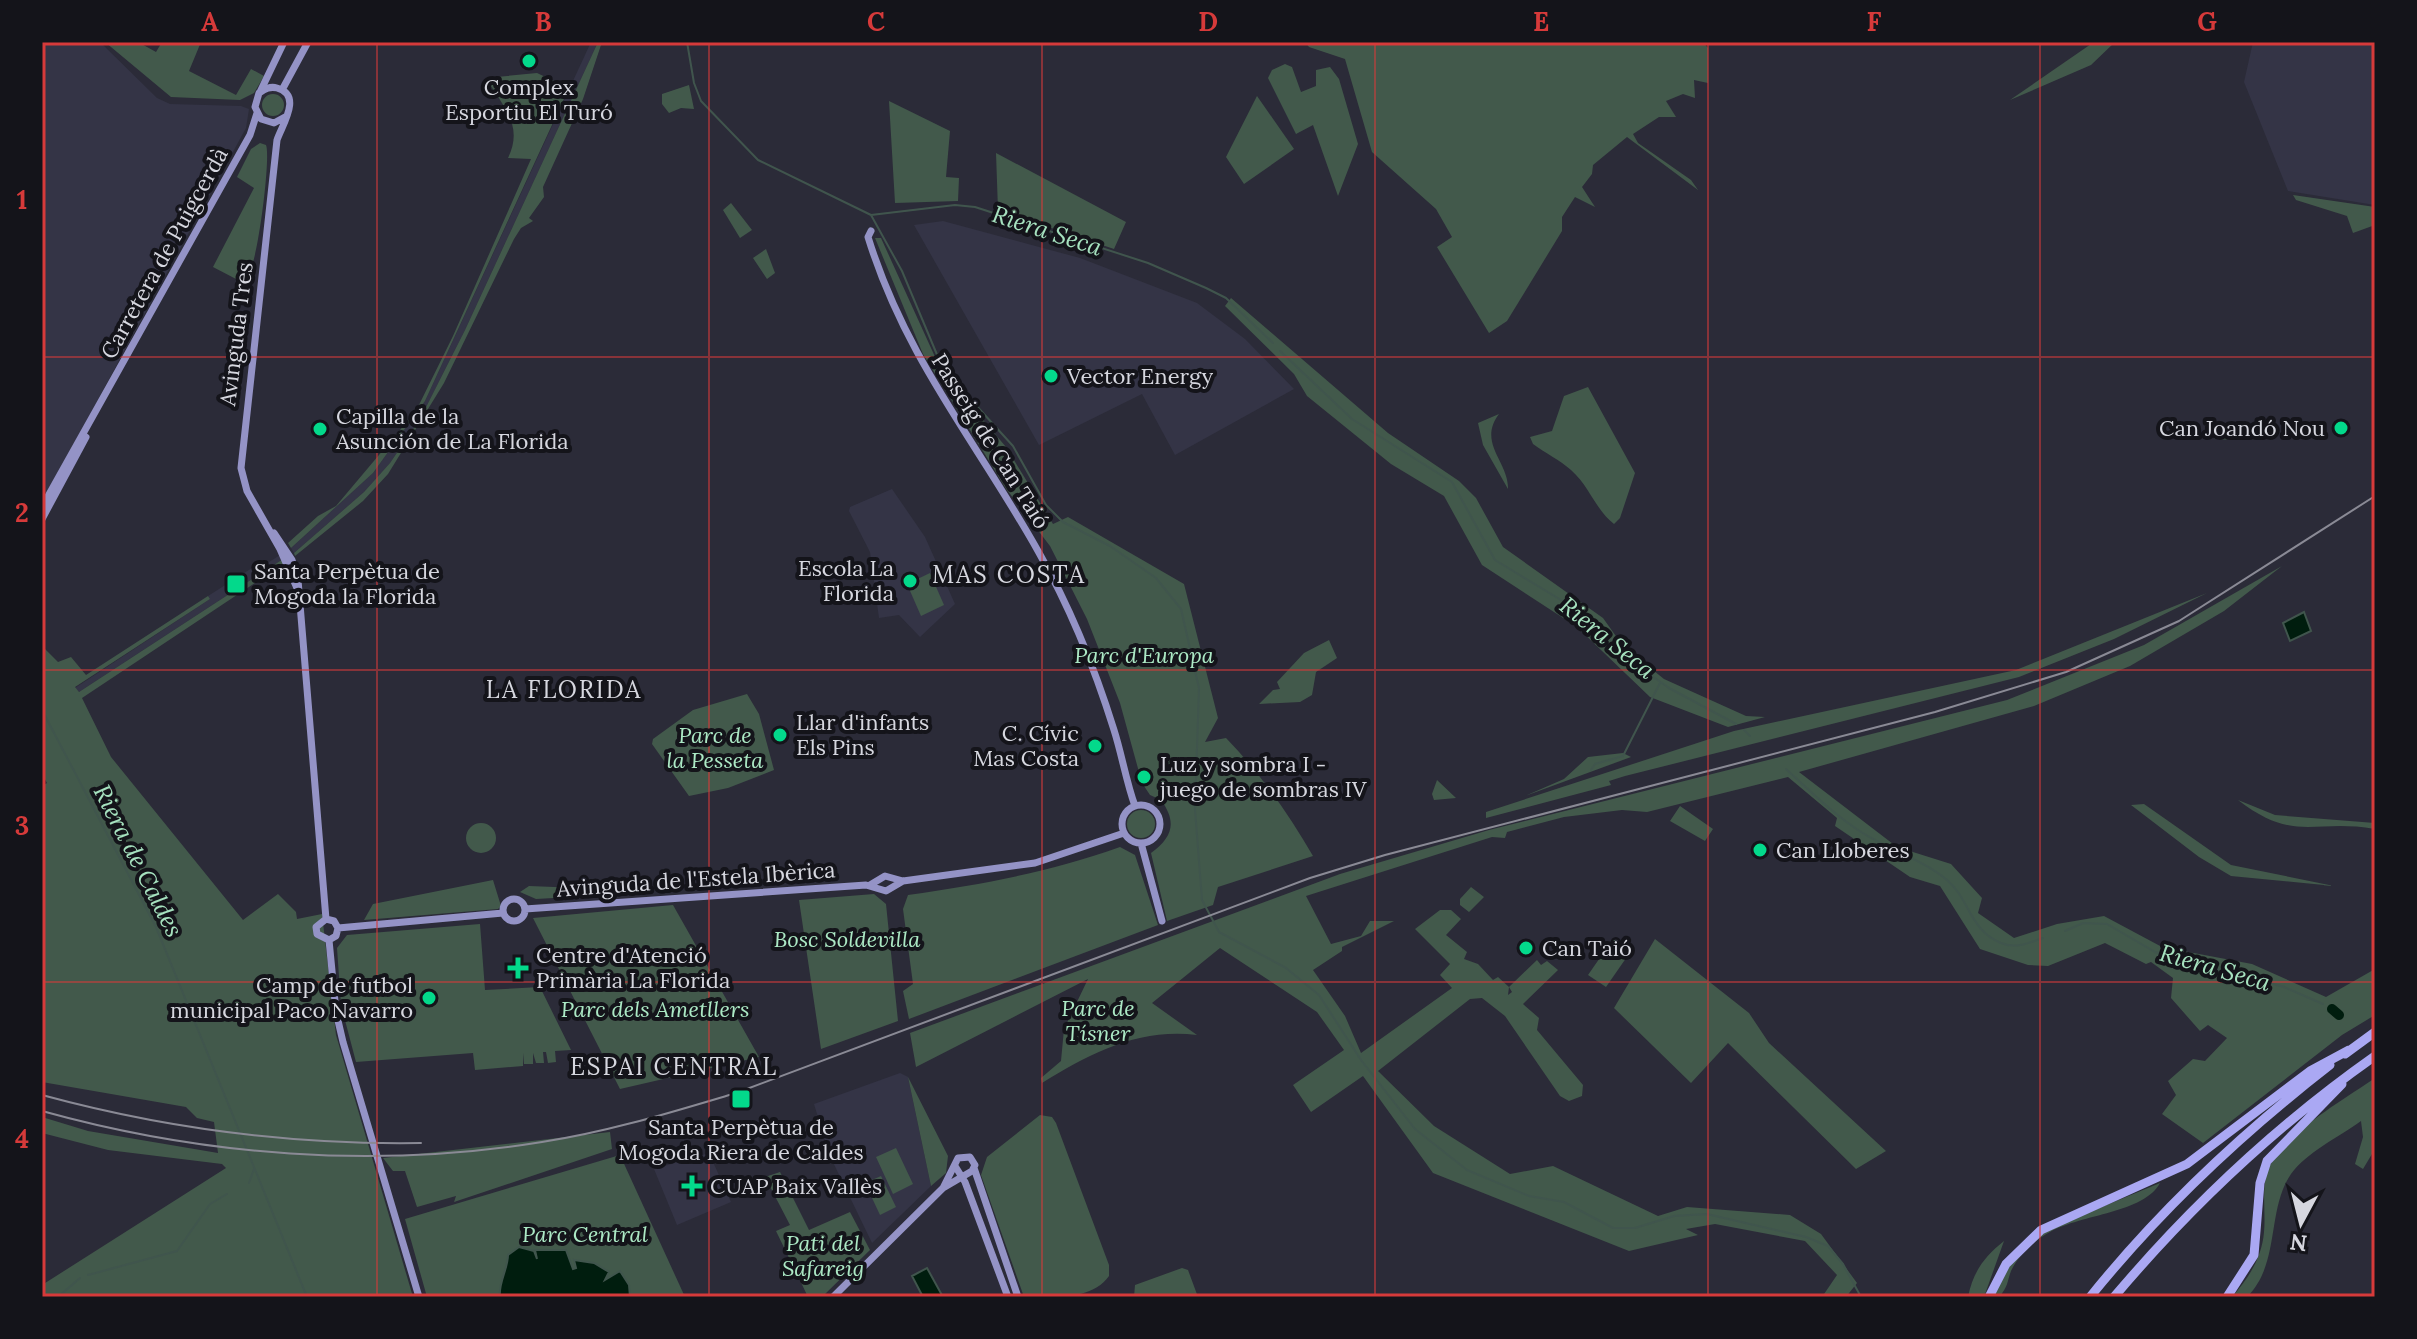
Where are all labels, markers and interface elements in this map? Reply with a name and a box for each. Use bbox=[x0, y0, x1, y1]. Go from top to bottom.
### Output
text: A bbox=[201, 5, 219, 38]
text: B bbox=[534, 5, 552, 38]
text: C bbox=[867, 5, 885, 38]
text: D bbox=[1198, 5, 1218, 38]
text: E bbox=[1533, 5, 1549, 38]
text: F bbox=[1867, 5, 1882, 38]
text: G bbox=[2197, 5, 2217, 38]
marker: Complex Esportiu El Turó bbox=[520, 52, 538, 70]
place label: Complex Esportiu El Turó bbox=[445, 73, 613, 126]
street label: Carretera de Puigcerdà bbox=[94, 142, 234, 364]
text: 1 bbox=[17, 183, 27, 216]
water label: Riera Seca bbox=[988, 198, 1107, 263]
street label: Avinguda Tres bbox=[213, 260, 259, 409]
street label: Passeig de Can Taió bbox=[926, 348, 1056, 534]
place label: Vector Energy bbox=[1066, 362, 1214, 390]
marker: Vector Energy bbox=[1042, 367, 1060, 385]
place label: Capilla de la Asunción de La Florida bbox=[335, 402, 569, 455]
place label: Can Joandó Nou bbox=[2159, 414, 2325, 442]
marker: Can Joandó Nou bbox=[2332, 419, 2350, 437]
marker: Capilla de la Asunción de La Florida bbox=[311, 420, 329, 438]
text: 2 bbox=[15, 496, 29, 529]
place label: Escola La Florida bbox=[798, 554, 894, 607]
place label: Santa Perpètua de Mogoda la Florida bbox=[254, 557, 440, 610]
district label: MAS COSTA bbox=[932, 559, 1086, 590]
marker: Escola La Florida bbox=[901, 572, 919, 590]
marker: Santa Perpètua de Mogoda la Florida bbox=[225, 573, 247, 595]
water label: Riera Seca bbox=[1553, 590, 1662, 686]
park label: Parc d'Europa bbox=[1074, 641, 1215, 669]
district label: LA FLORIDA bbox=[486, 674, 642, 705]
place label: Llar d'infants Els Pins bbox=[796, 708, 929, 761]
place label: C. Cívic Mas Costa bbox=[973, 719, 1079, 772]
park label: Parc de la Pesseta bbox=[667, 721, 764, 774]
marker: Llar d'infants Els Pins bbox=[771, 726, 789, 744]
marker: C. Cívic Mas Costa bbox=[1086, 737, 1104, 755]
place label: Luz y sombra I - juego de sombras IV bbox=[1158, 750, 1367, 803]
marker: Luz y sombra I - juego de sombras IV bbox=[1135, 768, 1153, 786]
water label: Riera de Caldes bbox=[87, 779, 190, 942]
text: 3 bbox=[15, 809, 29, 842]
place label: Can Lloberes bbox=[1776, 836, 1910, 864]
marker: Can Lloberes bbox=[1751, 841, 1769, 859]
street label: Avinguda de l'Estela Ibèrica bbox=[555, 855, 836, 903]
park label: Bosc Soldevilla bbox=[774, 925, 921, 953]
place label: Can Taió bbox=[1542, 934, 1632, 962]
water label: Riera Seca bbox=[2156, 937, 2275, 998]
marker: Can Taió bbox=[1517, 939, 1535, 957]
place label: Centre d'Atenció Primària La Florida bbox=[536, 941, 730, 994]
marker: Centre d'Atenció Primària La Florida bbox=[507, 957, 529, 979]
place label: Camp de futbol municipal Paco Navarro bbox=[170, 971, 413, 1024]
marker: Camp de futbol municipal Paco Navarro bbox=[420, 989, 438, 1007]
park label: Parc de Tísner bbox=[1061, 994, 1135, 1047]
park label: Parc dels Ametllers bbox=[561, 995, 749, 1023]
district label: ESPAI CENTRAL bbox=[570, 1051, 778, 1082]
marker: Santa Perpètua de Mogoda Riera de Caldes bbox=[730, 1088, 752, 1110]
place label: Santa Perpètua de Mogoda Riera de Caldes bbox=[618, 1113, 864, 1166]
text: 4 bbox=[15, 1122, 29, 1155]
place label: CUAP Baix Vallès bbox=[710, 1172, 882, 1200]
marker: CUAP Baix Vallès bbox=[681, 1175, 703, 1197]
north arrow bbox=[2261, 1183, 2341, 1263]
park label: Parc Central bbox=[522, 1220, 648, 1248]
text: N bbox=[2288, 1228, 2309, 1258]
park label: Pati del Safareig bbox=[782, 1229, 864, 1282]

